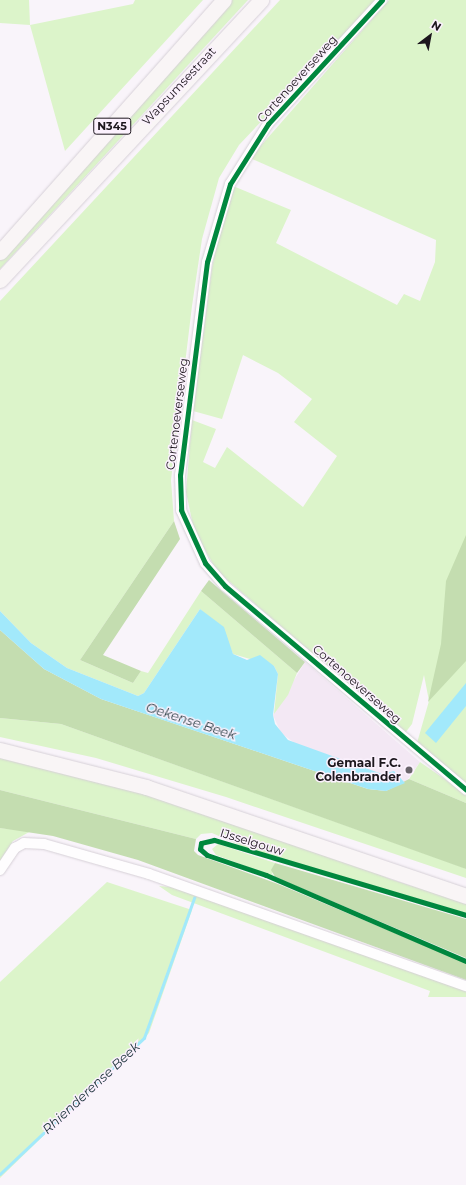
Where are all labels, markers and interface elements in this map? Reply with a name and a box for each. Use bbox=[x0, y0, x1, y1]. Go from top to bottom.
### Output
north arrow bbox=[410, 16, 450, 56]
text: N bbox=[429, 18, 444, 34]
street label: Cortenoeverseweg bbox=[254, 32, 340, 126]
street label: Wapsumsestraat bbox=[139, 44, 219, 128]
road number: N345 bbox=[93, 117, 131, 135]
street label: Cortenoeverseweg bbox=[163, 357, 191, 471]
street label: Cortenoeverseweg bbox=[310, 642, 404, 726]
water label: Oekense Beek bbox=[144, 699, 238, 743]
place label: Gemaal F.C. Colenbrander bbox=[315, 756, 401, 784]
marker: Gemaal F.C. Colenbrander bbox=[404, 765, 414, 775]
street label: IJsselgouw bbox=[218, 825, 286, 859]
water label: Rhienderense Beek bbox=[39, 1039, 143, 1137]

